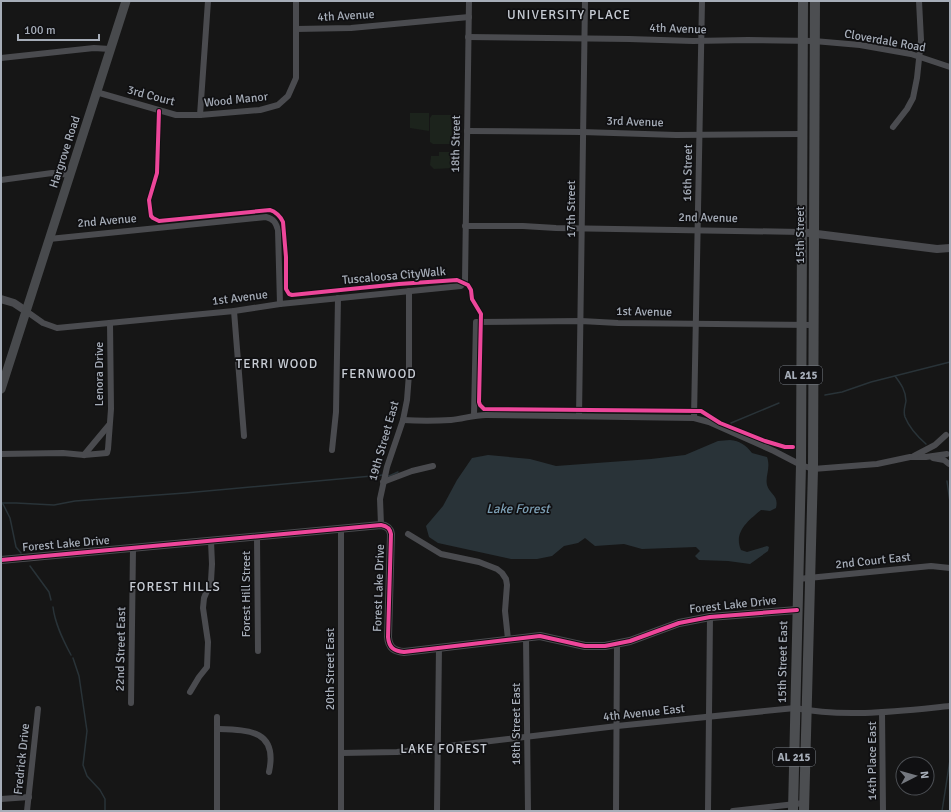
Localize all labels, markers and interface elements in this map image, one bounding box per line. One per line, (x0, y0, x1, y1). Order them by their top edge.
street label: 4th Avenue (317, 7, 375, 25)
district label: UNIVERSITY PLACE (507, 7, 631, 23)
scale bar (18, 16, 99, 42)
street label: 4th Avenue (649, 21, 707, 37)
text: 100 m (24, 23, 56, 38)
street label: Cloverdale Road (843, 26, 927, 56)
street label: 3rd Court (126, 82, 176, 110)
street label: Wood Manor (203, 89, 269, 111)
street label: Hargrove Road (46, 114, 84, 190)
street label: 3rd Avenue (606, 114, 664, 130)
street label: 18th Street (448, 115, 464, 173)
street label: 16th Street (680, 144, 696, 202)
street label: 17th Street (564, 180, 579, 238)
street label: 15th Street (793, 206, 808, 264)
street label: 2nd Avenue (678, 210, 738, 226)
street label: 2nd Avenue (77, 211, 137, 231)
street label: Tuscaloosa CityWalk (342, 264, 446, 288)
street label: 1st Avenue (211, 287, 269, 309)
street label: 1st Avenue (616, 304, 672, 320)
street label: Lenora Drive (92, 342, 107, 406)
district label: TERRI WOOD (236, 356, 318, 372)
district label: FERNWOOD (341, 366, 417, 382)
road number: AL 215 (780, 366, 822, 384)
street label: 19th Street East (365, 399, 403, 483)
water label: Lake Forest (486, 501, 551, 517)
street label: Forest Lake Drive (22, 533, 110, 555)
street label: Forest Lake Drive (370, 544, 388, 632)
street label: 2nd Court East (835, 550, 911, 572)
street label: Forest Hill Street (239, 551, 254, 637)
district label: FOREST HILLS (129, 579, 221, 595)
street label: Forest Lake Drive (688, 593, 778, 617)
street label: 22nd Street East (113, 607, 129, 691)
street label: 15th Street East (775, 621, 791, 703)
street label: 20th Street East (323, 628, 338, 710)
street label: 18th Street East (509, 683, 524, 765)
street label: 4th Avenue East (602, 701, 686, 725)
street label: 14th Place East (865, 721, 880, 801)
street label: Fredrick Drive (11, 723, 33, 795)
district label: LAKE FOREST (400, 741, 488, 757)
road number: AL 215 (773, 748, 815, 766)
north arrow (895, 756, 935, 796)
text: N (918, 771, 931, 779)

